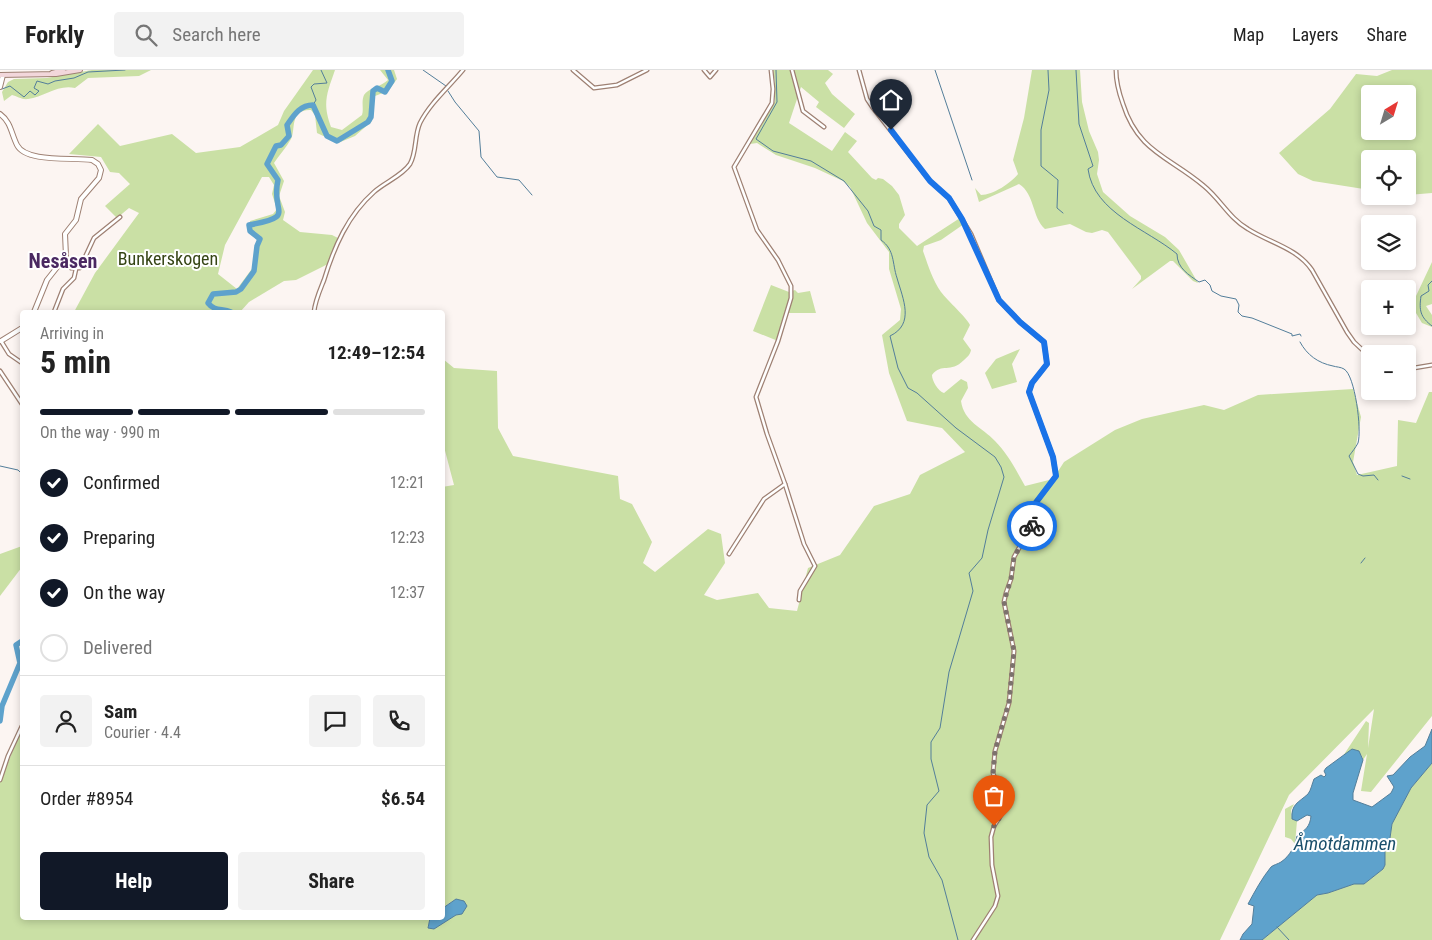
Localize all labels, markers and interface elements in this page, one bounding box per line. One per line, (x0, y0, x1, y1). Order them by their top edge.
search box (114, 12, 464, 57)
text: Forkly (25, 21, 84, 49)
icon: search (132, 21, 160, 49)
text: Search here (172, 23, 261, 46)
text: Map (1233, 24, 1264, 45)
text: Layers (1292, 24, 1339, 45)
text: Share (1367, 24, 1407, 45)
pin (870, 79, 912, 130)
north arrow (1361, 85, 1416, 140)
map controls (1361, 85, 1416, 400)
icon: home (877, 86, 905, 114)
button: locate (1361, 150, 1416, 205)
button: layers (1361, 215, 1416, 270)
park label: Bunkerskogen (118, 248, 218, 269)
district label: Nesåsen (29, 249, 97, 273)
button: + (1361, 280, 1416, 335)
text: Arriving in (40, 324, 104, 343)
text: 12:49–12:54 (327, 341, 425, 364)
text: 5 min (40, 343, 111, 381)
button: − (1361, 345, 1416, 400)
text: On the way · 990 m (40, 423, 160, 442)
icon: check (40, 469, 68, 497)
text: Confirmed (83, 471, 160, 494)
text: 12:21 (390, 473, 425, 492)
courier (1007, 501, 1057, 551)
icon: bike (1018, 512, 1046, 540)
icon: check (40, 524, 68, 552)
text: Preparing (83, 526, 155, 549)
text: 12:23 (390, 528, 425, 547)
icon: check (40, 579, 68, 607)
text: On the way (83, 581, 165, 604)
text: 12:37 (390, 583, 425, 602)
text: Delivered (83, 636, 152, 659)
button: person (40, 695, 92, 747)
button: chat (309, 695, 361, 747)
button: phone (373, 695, 425, 747)
text: Sam (104, 700, 137, 723)
text: Courier · 4.4 (104, 723, 181, 742)
pin (973, 775, 1015, 826)
icon: bag (980, 782, 1008, 810)
text: Order #8954 (40, 787, 133, 810)
text: $6.54 (381, 787, 425, 810)
water label: Åmotdammen (1293, 832, 1396, 855)
button: Help (40, 852, 228, 910)
button: Share (238, 852, 425, 910)

